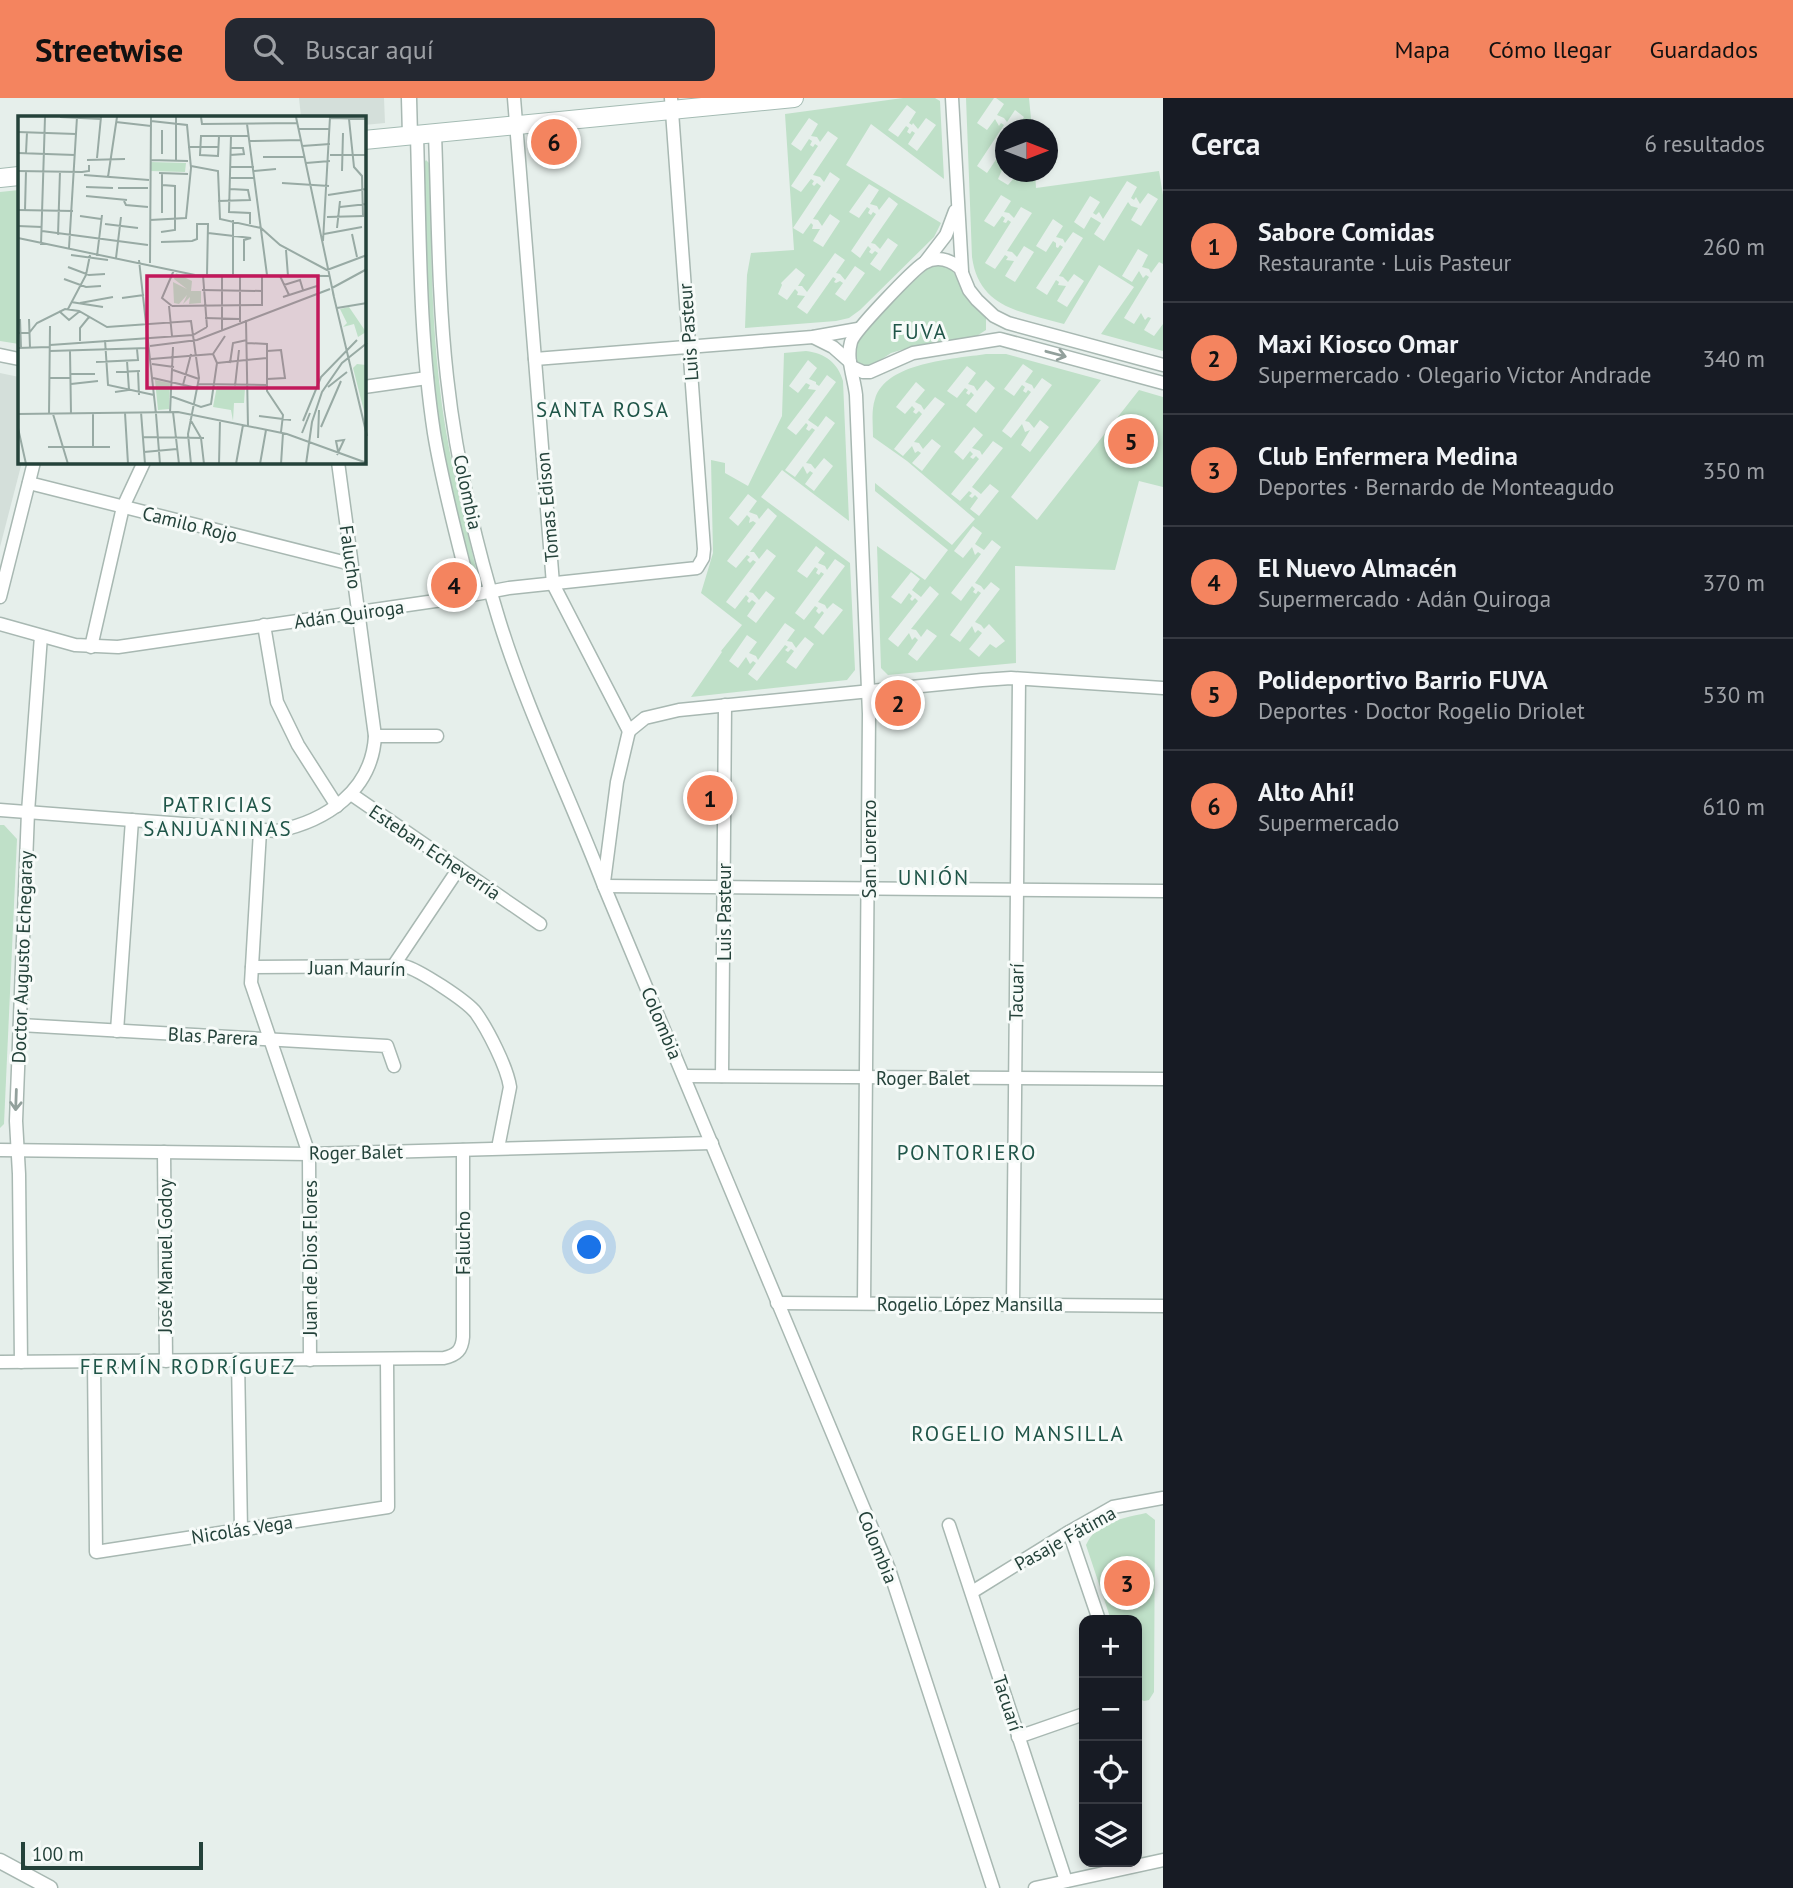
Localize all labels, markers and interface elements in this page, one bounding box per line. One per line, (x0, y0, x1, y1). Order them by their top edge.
search box (225, 18, 715, 81)
text: Streetwise (35, 28, 183, 71)
icon: search (249, 30, 287, 68)
text: Buscar aquí (305, 33, 434, 66)
text: Mapa (1394, 34, 1450, 65)
text: Cómo llegar (1488, 34, 1612, 65)
text: Guardados (1650, 34, 1758, 65)
inset map (18, 116, 366, 464)
pin: 6 (531, 116, 577, 168)
north arrow (995, 119, 1058, 182)
text: Cerca (1191, 124, 1260, 163)
text: 6 resultados (1644, 129, 1765, 158)
text: Sabore Comidas (1258, 215, 1435, 248)
text: 1 (1207, 232, 1221, 261)
text: 260 m (1703, 232, 1765, 261)
text: Restaurante · Luis Pasteur (1258, 248, 1511, 277)
street label: Luis Pasteur (673, 282, 703, 382)
district label: FUVA (892, 318, 948, 345)
text: Maxi Kiosco Omar (1258, 327, 1458, 360)
text: 2 (1207, 344, 1221, 373)
text: 340 m (1703, 344, 1765, 373)
one-way arrow (1044, 348, 1067, 361)
text: Supermercado · Olegario Victor Andrade (1258, 360, 1651, 389)
district label: SANTA ROSA (536, 396, 670, 423)
pin: 5 (1108, 415, 1154, 467)
text: Club Enfermera Medina (1258, 439, 1518, 472)
street label: Tomas Edison (530, 451, 564, 563)
street label: Colombia (448, 452, 488, 532)
text: 3 (1207, 456, 1221, 485)
text: 350 m (1703, 456, 1765, 485)
text: Deportes · Bernardo de Monteagudo (1258, 472, 1614, 501)
street label: Camilo Rojo (140, 501, 240, 547)
street label: Falucho (335, 524, 367, 590)
text: El Nuevo Almacén (1258, 551, 1457, 584)
pin: 4 (431, 559, 477, 611)
text: 4 (1207, 568, 1221, 597)
text: 370 m (1703, 568, 1765, 597)
text: Supermercado · Adán Quiroga (1258, 584, 1551, 613)
street label: Adán Quiroga (292, 594, 406, 634)
text: Polideportivo Barrio FUVA (1258, 663, 1548, 696)
pin: 2 (875, 677, 921, 729)
text: 5 (1207, 680, 1221, 709)
text: 530 m (1703, 680, 1765, 709)
text: Deportes · Doctor Rogelio Driolet (1258, 696, 1585, 725)
pin: 1 (687, 772, 733, 824)
text: Alto Ahí! (1258, 775, 1354, 808)
district label: PATRICIAS SANJUANINAS (143, 791, 293, 842)
text: 6 (1207, 792, 1221, 821)
text: 610 m (1703, 792, 1765, 821)
street label: Esteban Echeverría (365, 799, 505, 905)
street label: San Lorenzo (857, 800, 881, 898)
text: Supermercado (1258, 808, 1399, 837)
street label: Doctor Augusto Echegaray (6, 850, 38, 1064)
street label: Luis Pasteur (712, 863, 736, 961)
district label: UNIÓN (898, 864, 970, 891)
street label: Juan Maurín (307, 955, 406, 981)
street label: Tacuarí (1003, 963, 1029, 1021)
street label: Colombia (636, 983, 688, 1063)
street label: Blas Parera (167, 1022, 259, 1050)
street label: Roger Balet (876, 1066, 971, 1090)
one-way arrow (10, 1088, 23, 1111)
street label: Roger Balet (309, 1139, 404, 1165)
district label: PONTORIERO (897, 1139, 1037, 1166)
street label: José Manuel Godoy (153, 1179, 177, 1334)
street label: Juan de Dios Flores (298, 1180, 322, 1337)
street label: Falucho (451, 1211, 475, 1275)
your location (572, 1230, 606, 1264)
street label: Rogelio López Mansilla (877, 1292, 1063, 1316)
district label: FERMÍN RODRÍGUEZ (80, 1353, 296, 1380)
district label: ROGELIO MANSILLA (911, 1420, 1125, 1447)
street label: Pasaje Fátima (1010, 1500, 1120, 1576)
street label: Colombia (853, 1507, 903, 1587)
street label: Nicolás Vega (190, 1509, 294, 1549)
pin: 3 (1104, 1557, 1150, 1609)
map controls (1079, 1615, 1142, 1867)
button: + (1079, 1615, 1142, 1678)
street label: Tacuarí (988, 1672, 1028, 1734)
button: − (1079, 1678, 1142, 1741)
button: locate (1079, 1741, 1142, 1804)
button: layers (1079, 1804, 1142, 1867)
scale bar (21, 1839, 203, 1871)
text: 100 m (32, 1842, 84, 1866)

